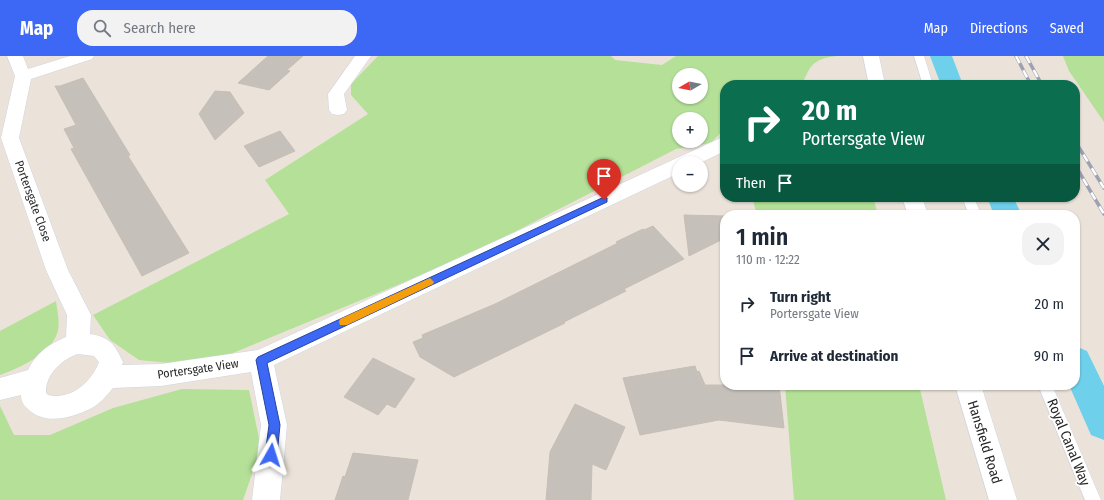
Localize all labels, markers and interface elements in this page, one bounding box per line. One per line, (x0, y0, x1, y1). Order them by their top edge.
search box (77, 10, 357, 46)
text: Map (20, 17, 53, 40)
icon: search (91, 17, 113, 39)
text: Search here (123, 19, 196, 37)
text: Map (924, 20, 948, 37)
text: Directions (970, 20, 1028, 37)
text: Saved (1050, 20, 1084, 37)
north arrow (672, 68, 708, 104)
map controls (672, 68, 708, 192)
text: 20 m (802, 94, 857, 127)
icon: right (736, 96, 788, 148)
button: + (672, 112, 708, 148)
text: Portersgate View (802, 128, 925, 150)
button: − (672, 156, 708, 192)
street label: Portersgate Close (12, 158, 54, 244)
pin (587, 159, 621, 200)
icon: arrive (593, 165, 615, 187)
icon: arrive (774, 172, 796, 194)
text: Then (736, 174, 766, 192)
text: 1 min (736, 223, 788, 251)
button: close (1022, 223, 1064, 265)
text: 110 m · 12:22 (736, 252, 800, 267)
text: Turn right (770, 288, 831, 306)
icon: right (736, 293, 758, 315)
text: 20 m (1035, 295, 1064, 313)
text: Portersgate View (770, 306, 859, 321)
icon: arrive (736, 345, 758, 367)
text: Arrive at destination (770, 347, 898, 365)
text: 90 m (1034, 347, 1064, 365)
street label: Portersgate View (156, 356, 240, 382)
street label: Royal Canal Way (1043, 396, 1094, 489)
street label: Hansfield Road (964, 398, 1005, 486)
position arrow (250, 434, 292, 476)

